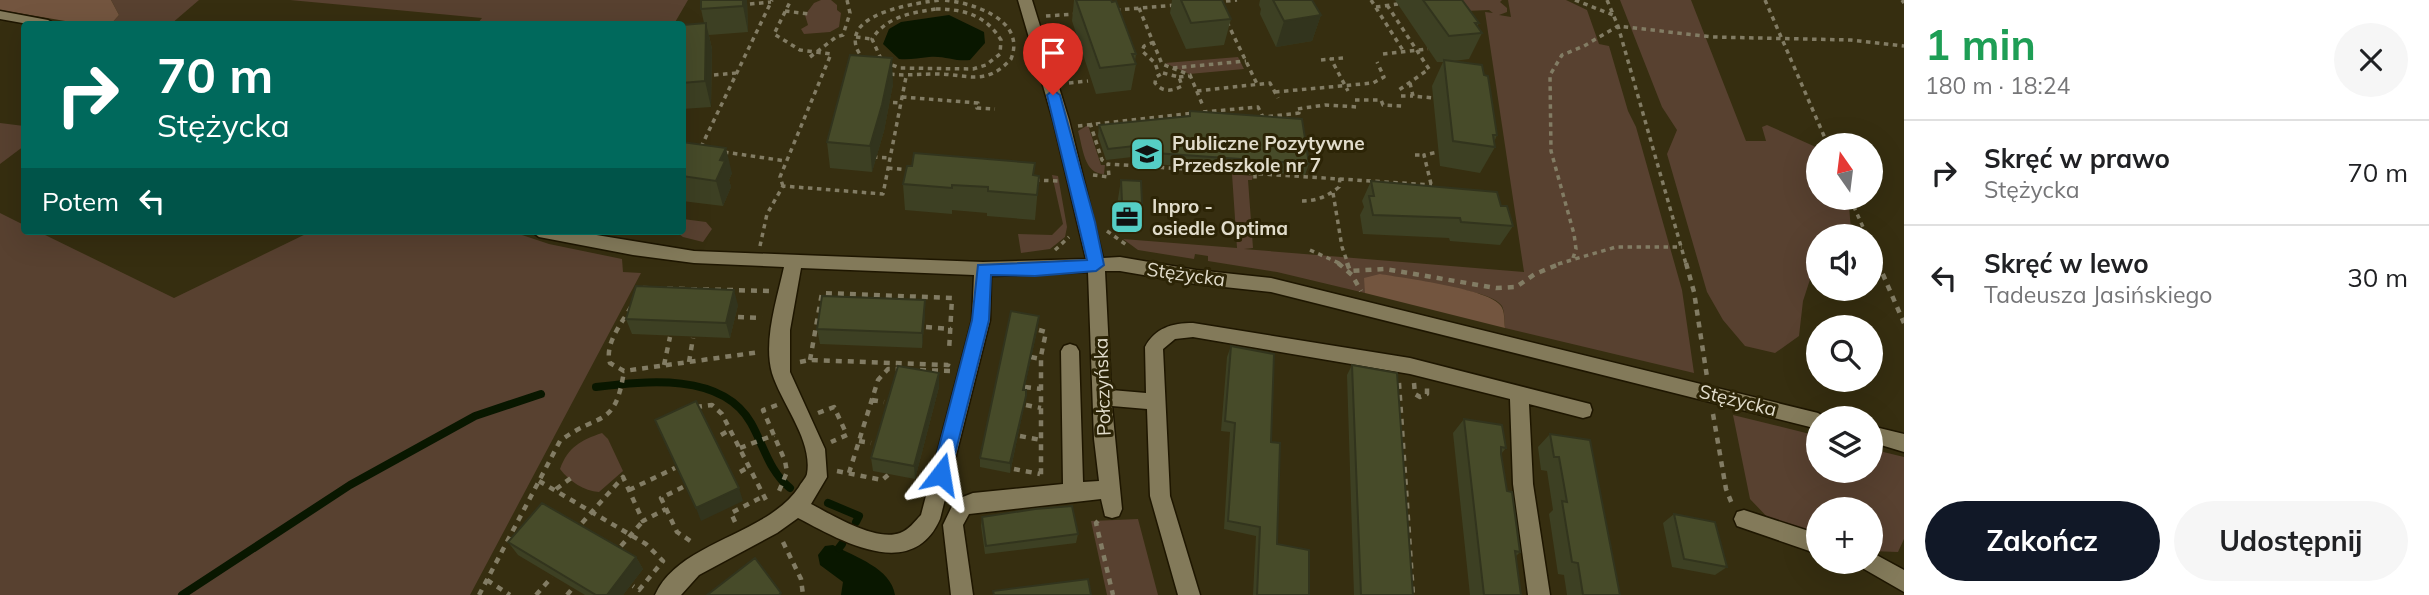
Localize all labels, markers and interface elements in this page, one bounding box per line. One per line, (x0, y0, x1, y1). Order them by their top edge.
text: 1 min (1925, 18, 2036, 71)
pin (1023, 23, 1083, 95)
button: close (2334, 23, 2408, 97)
icon: arrive (1034, 34, 1072, 72)
text: 70 m (157, 44, 273, 105)
icon: right (42, 49, 133, 140)
text: 180 m · 18:24 (1925, 71, 2070, 100)
text: Stężycka (157, 105, 290, 145)
place label: Publiczne Pozytywne Przedszkole nr 7 (1172, 131, 1365, 177)
north arrow (1806, 133, 1883, 210)
map controls (1806, 133, 1883, 574)
school or university icon: Publiczne Pozytywne Przedszkole nr 7 (1128, 135, 1166, 173)
text: Skręć w prawo (1984, 142, 2170, 175)
icon: right (1925, 154, 1963, 192)
text: 70 m (2347, 156, 2408, 189)
text: Stężycka (1984, 175, 2079, 204)
icon: left (133, 182, 171, 220)
text: Potem (42, 185, 119, 218)
place label: Inpro - osiedle Optima (1152, 194, 1288, 240)
office icon: Inpro - osiedle Optima (1108, 198, 1146, 236)
button: sound (1806, 224, 1883, 301)
text: Skręć w lewo (1984, 247, 2149, 280)
street label: Stężycka (1145, 257, 1227, 291)
icon: left (1925, 259, 1963, 297)
text: 30 m (2347, 261, 2408, 294)
text: Tadeusza Jasińskiego (1984, 280, 2212, 309)
button: search (1806, 315, 1883, 392)
street label: Połczyńska (1088, 338, 1116, 436)
street label: Stężycka (1697, 379, 1779, 421)
button: layers (1806, 406, 1883, 483)
position arrow (904, 437, 978, 511)
button: + (1806, 497, 1883, 574)
button: Zakończ (1925, 501, 2160, 581)
button: Udostępnij (2174, 501, 2408, 581)

